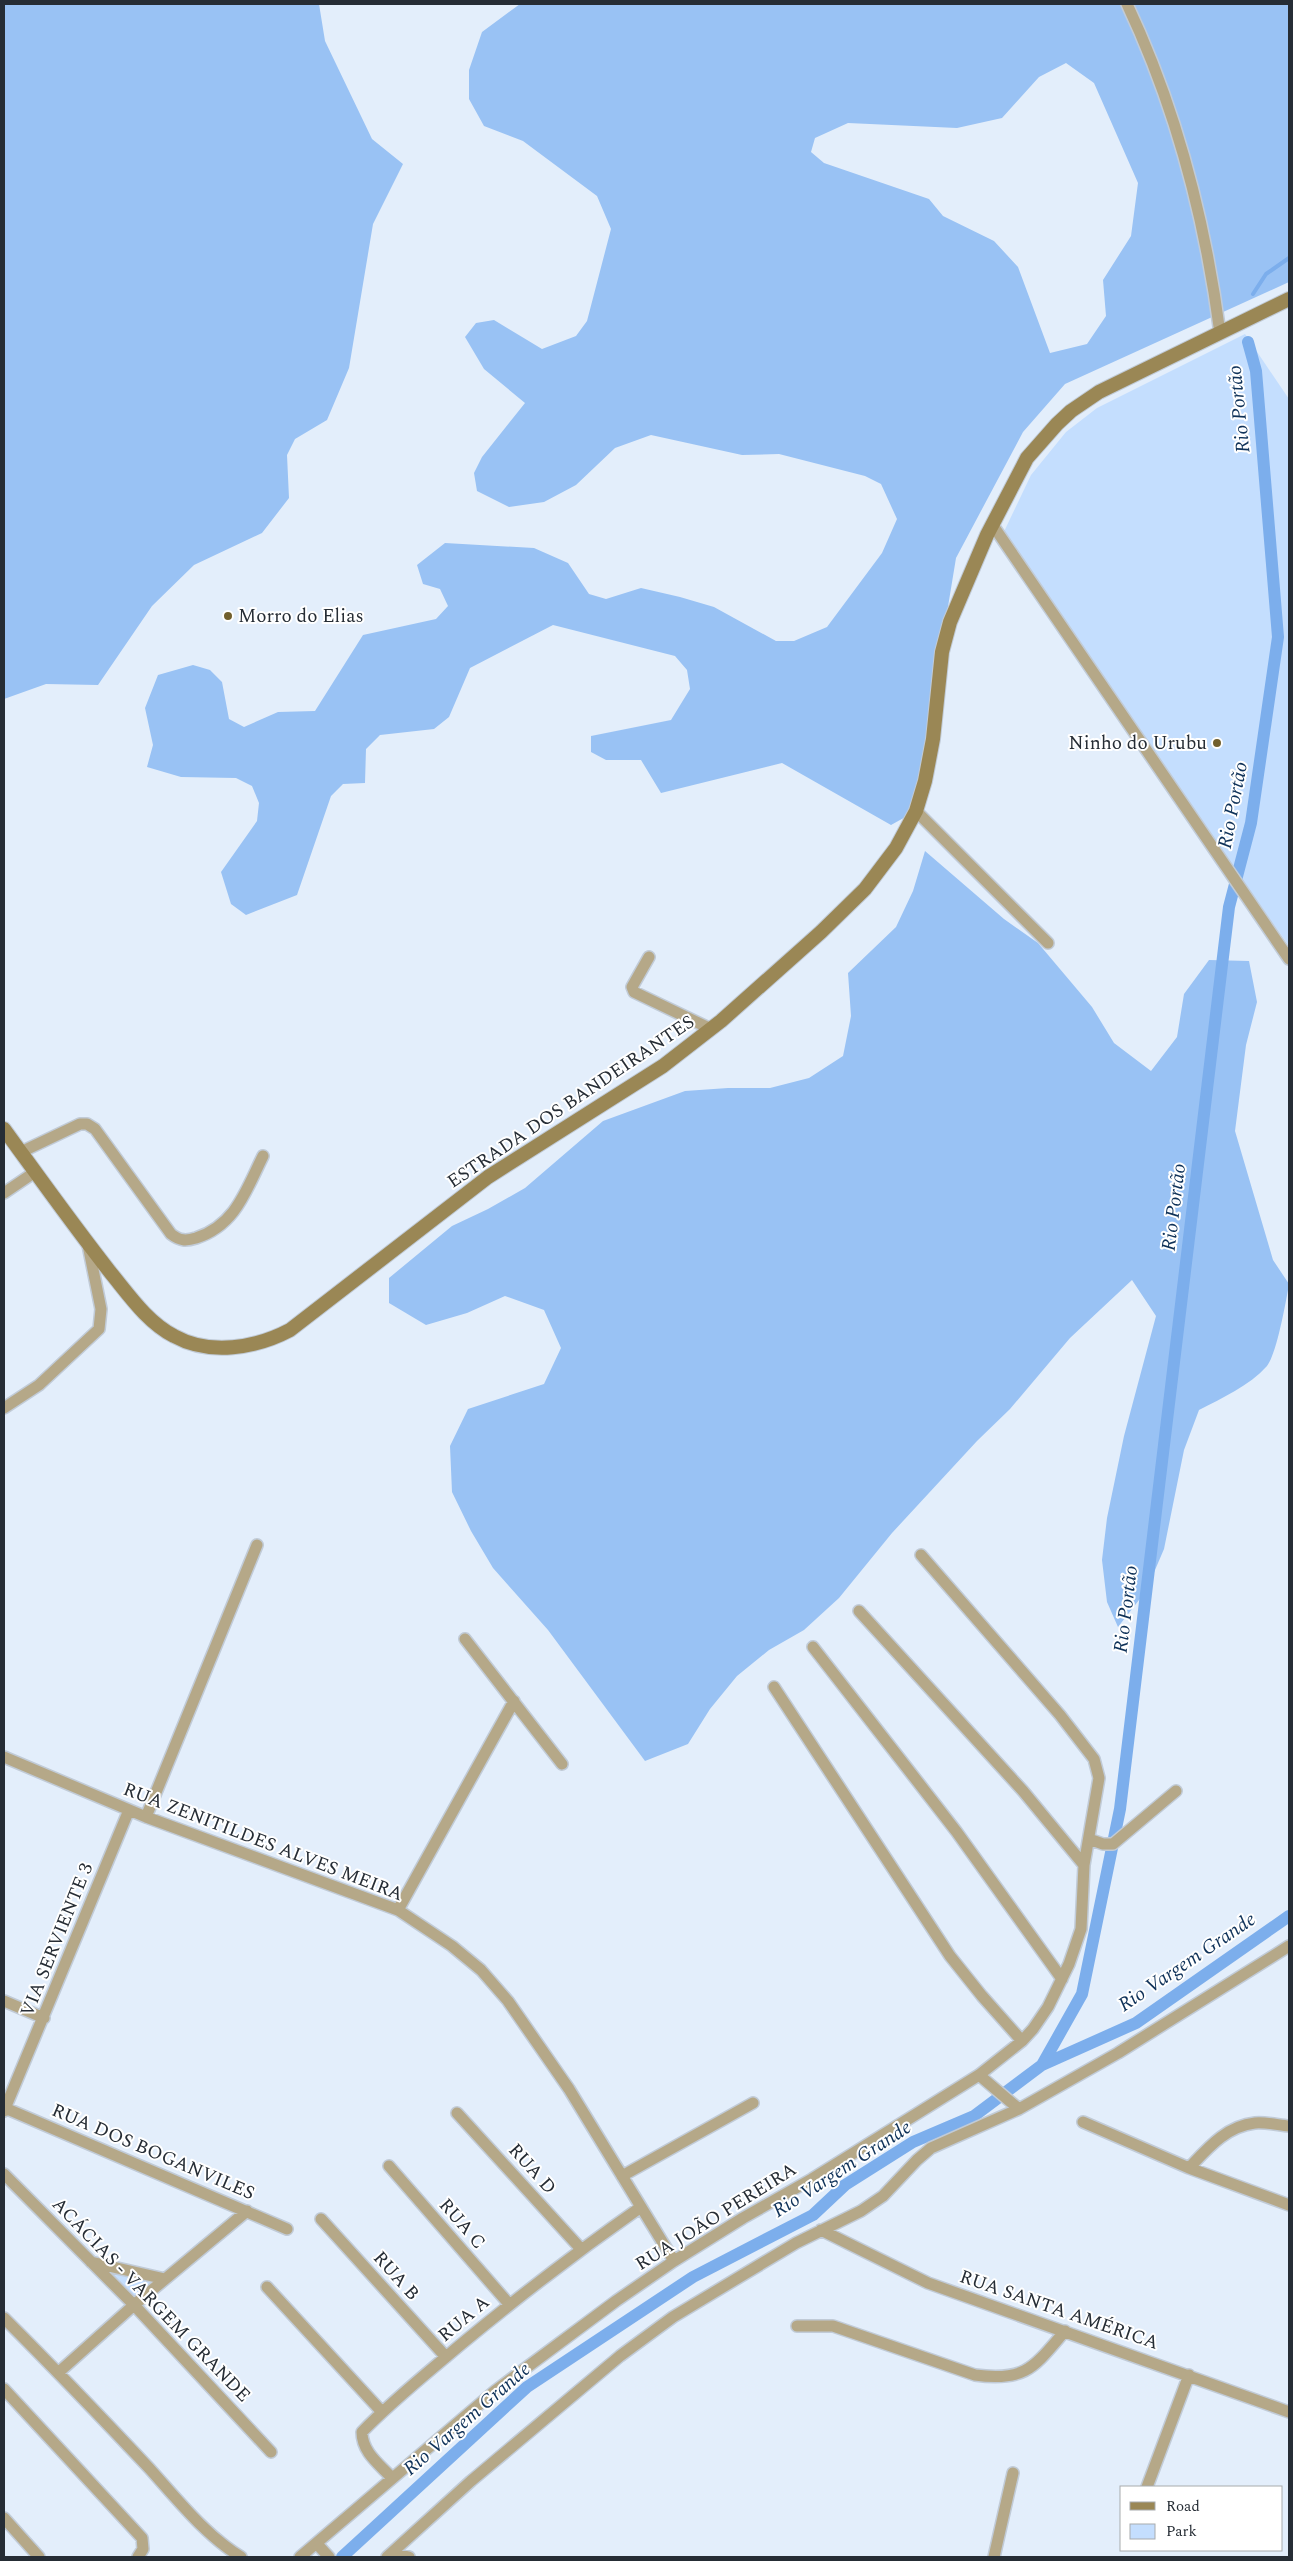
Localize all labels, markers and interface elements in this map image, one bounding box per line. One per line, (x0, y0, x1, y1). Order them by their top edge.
water label: Rio Portão (1219, 364, 1259, 454)
place label: Morro do Elias (238, 602, 364, 631)
marker: Morro do Elias (222, 610, 234, 622)
place label: Ninho do Urubu (1069, 729, 1207, 758)
marker: Ninho do Urubu (1211, 737, 1223, 749)
water label: Rio Portão (1210, 759, 1256, 851)
street label: ESTRADA DOS BANDEIRANTES (441, 1008, 701, 1196)
water label: Rio Portão (1154, 1161, 1194, 1253)
water label: Rio Portão (1106, 1563, 1146, 1655)
street label: RUA ZENITILDES ALVES MEIRA (119, 1775, 407, 1909)
street label: VIA SERVIENTE 3 (13, 1858, 101, 2021)
water label: Rio Vargem Grande (1112, 1904, 1262, 2019)
street label: RUA DOS BOGANVILES (47, 2096, 259, 2208)
water label: Rio Vargem Grande (766, 2113, 918, 2225)
street label: RUA D (501, 2137, 563, 2201)
street label: RUA JOÃO PEREIRA (630, 2156, 802, 2278)
street label: ACÁCIAS - VARGEM GRANDE (45, 2191, 257, 2409)
street label: RUA C (432, 2192, 492, 2256)
street label: RUA B (366, 2245, 426, 2307)
street label: RUA SANTA AMÉRICA (956, 2262, 1162, 2358)
street label: RUA A (432, 2289, 496, 2349)
water label: Rio Vargem Grande (396, 2355, 538, 2483)
legend (1120, 2486, 1283, 2551)
text: Road (1166, 2495, 1200, 2518)
text: Park (1166, 2520, 1197, 2543)

